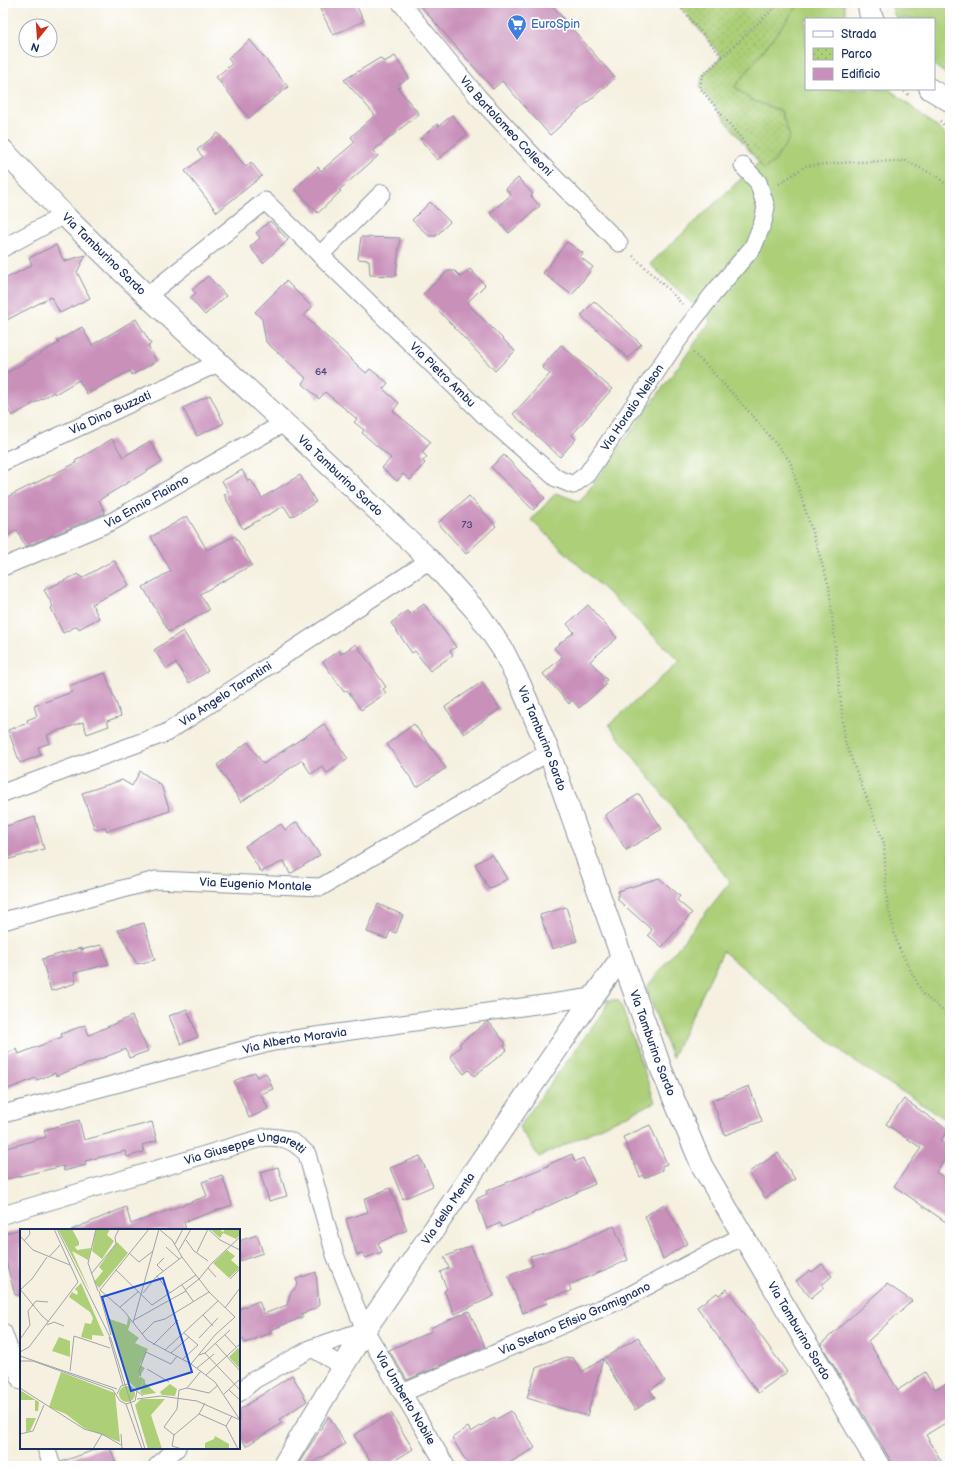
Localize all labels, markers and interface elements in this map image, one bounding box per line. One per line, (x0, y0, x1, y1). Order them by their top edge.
supermarket icon: EuroSpin (506, 13, 528, 41)
place label: EuroSpin (531, 17, 580, 32)
north arrow (18, 18, 58, 58)
legend (805, 18, 935, 90)
text: Strada (841, 27, 877, 42)
text: N (29, 40, 41, 55)
text: Parco (841, 47, 872, 62)
text: Edificio (841, 67, 881, 82)
street label: Via Bartolomeo Colleoni (456, 73, 556, 179)
street label: Via Tamburino Sardo (59, 210, 149, 299)
street label: Via Pietro Ambu (407, 339, 479, 410)
street label: Via Horatio Nelson (597, 361, 667, 454)
house number: 64 (315, 366, 327, 378)
street label: Via Dino Buzzati (67, 387, 154, 438)
street label: Via Tamburino Sardo (295, 432, 386, 519)
street label: Via Ennio Flaiano (102, 472, 191, 531)
house number: 73 (461, 519, 473, 531)
street label: Via Angelo Tarantini (177, 658, 275, 730)
street label: Via Tamburino Sardo (514, 684, 570, 793)
street label: Via Eugenio Montale (199, 874, 312, 894)
street label: Via Tamburino Sardo (626, 988, 679, 1098)
street label: Via Alberto Moravia (241, 1024, 348, 1057)
street label: Via Giuseppe Ungaretti (183, 1129, 309, 1168)
street label: Via della Menta (418, 1169, 478, 1247)
inset map (20, 1229, 240, 1449)
street label: Via Stefano Efisio Gramignano (497, 1278, 653, 1358)
street label: Via Tamburino Sardo (764, 1279, 834, 1383)
street label: Via Umberto Nobile (372, 1349, 439, 1447)

